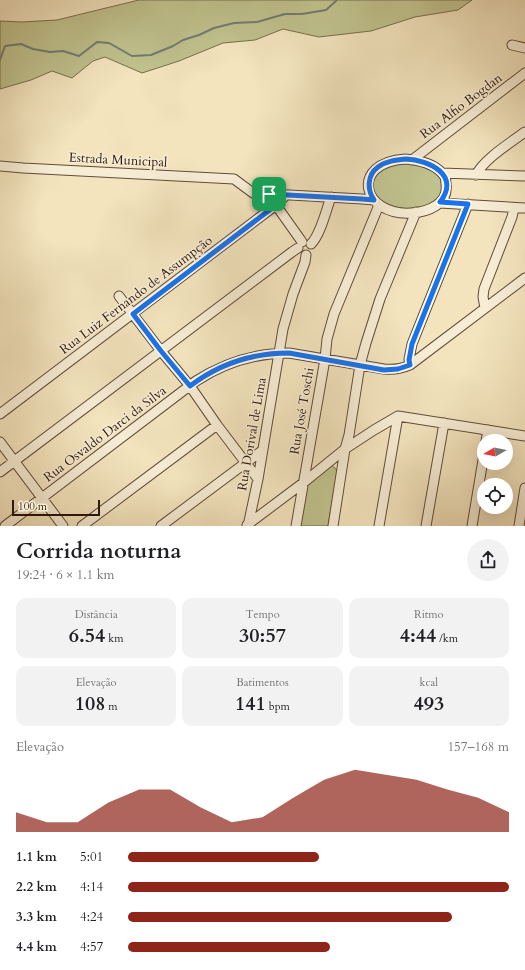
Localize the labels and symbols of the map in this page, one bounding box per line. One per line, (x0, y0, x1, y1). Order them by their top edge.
street label: Rua Alfio Bogdan (416, 69, 506, 143)
street label: Estrada Municipal (68, 148, 168, 172)
pin (252, 177, 286, 211)
street label: Rua Luiz Fernando de Assumpção (56, 232, 216, 358)
street label: Rua José Toschi (285, 366, 319, 456)
street label: Rua Dorival de Lima (233, 376, 271, 492)
street label: Rua Osvaldo Darci da Silva (40, 382, 170, 486)
north arrow (477, 434, 513, 470)
scale bar (12, 498, 100, 517)

